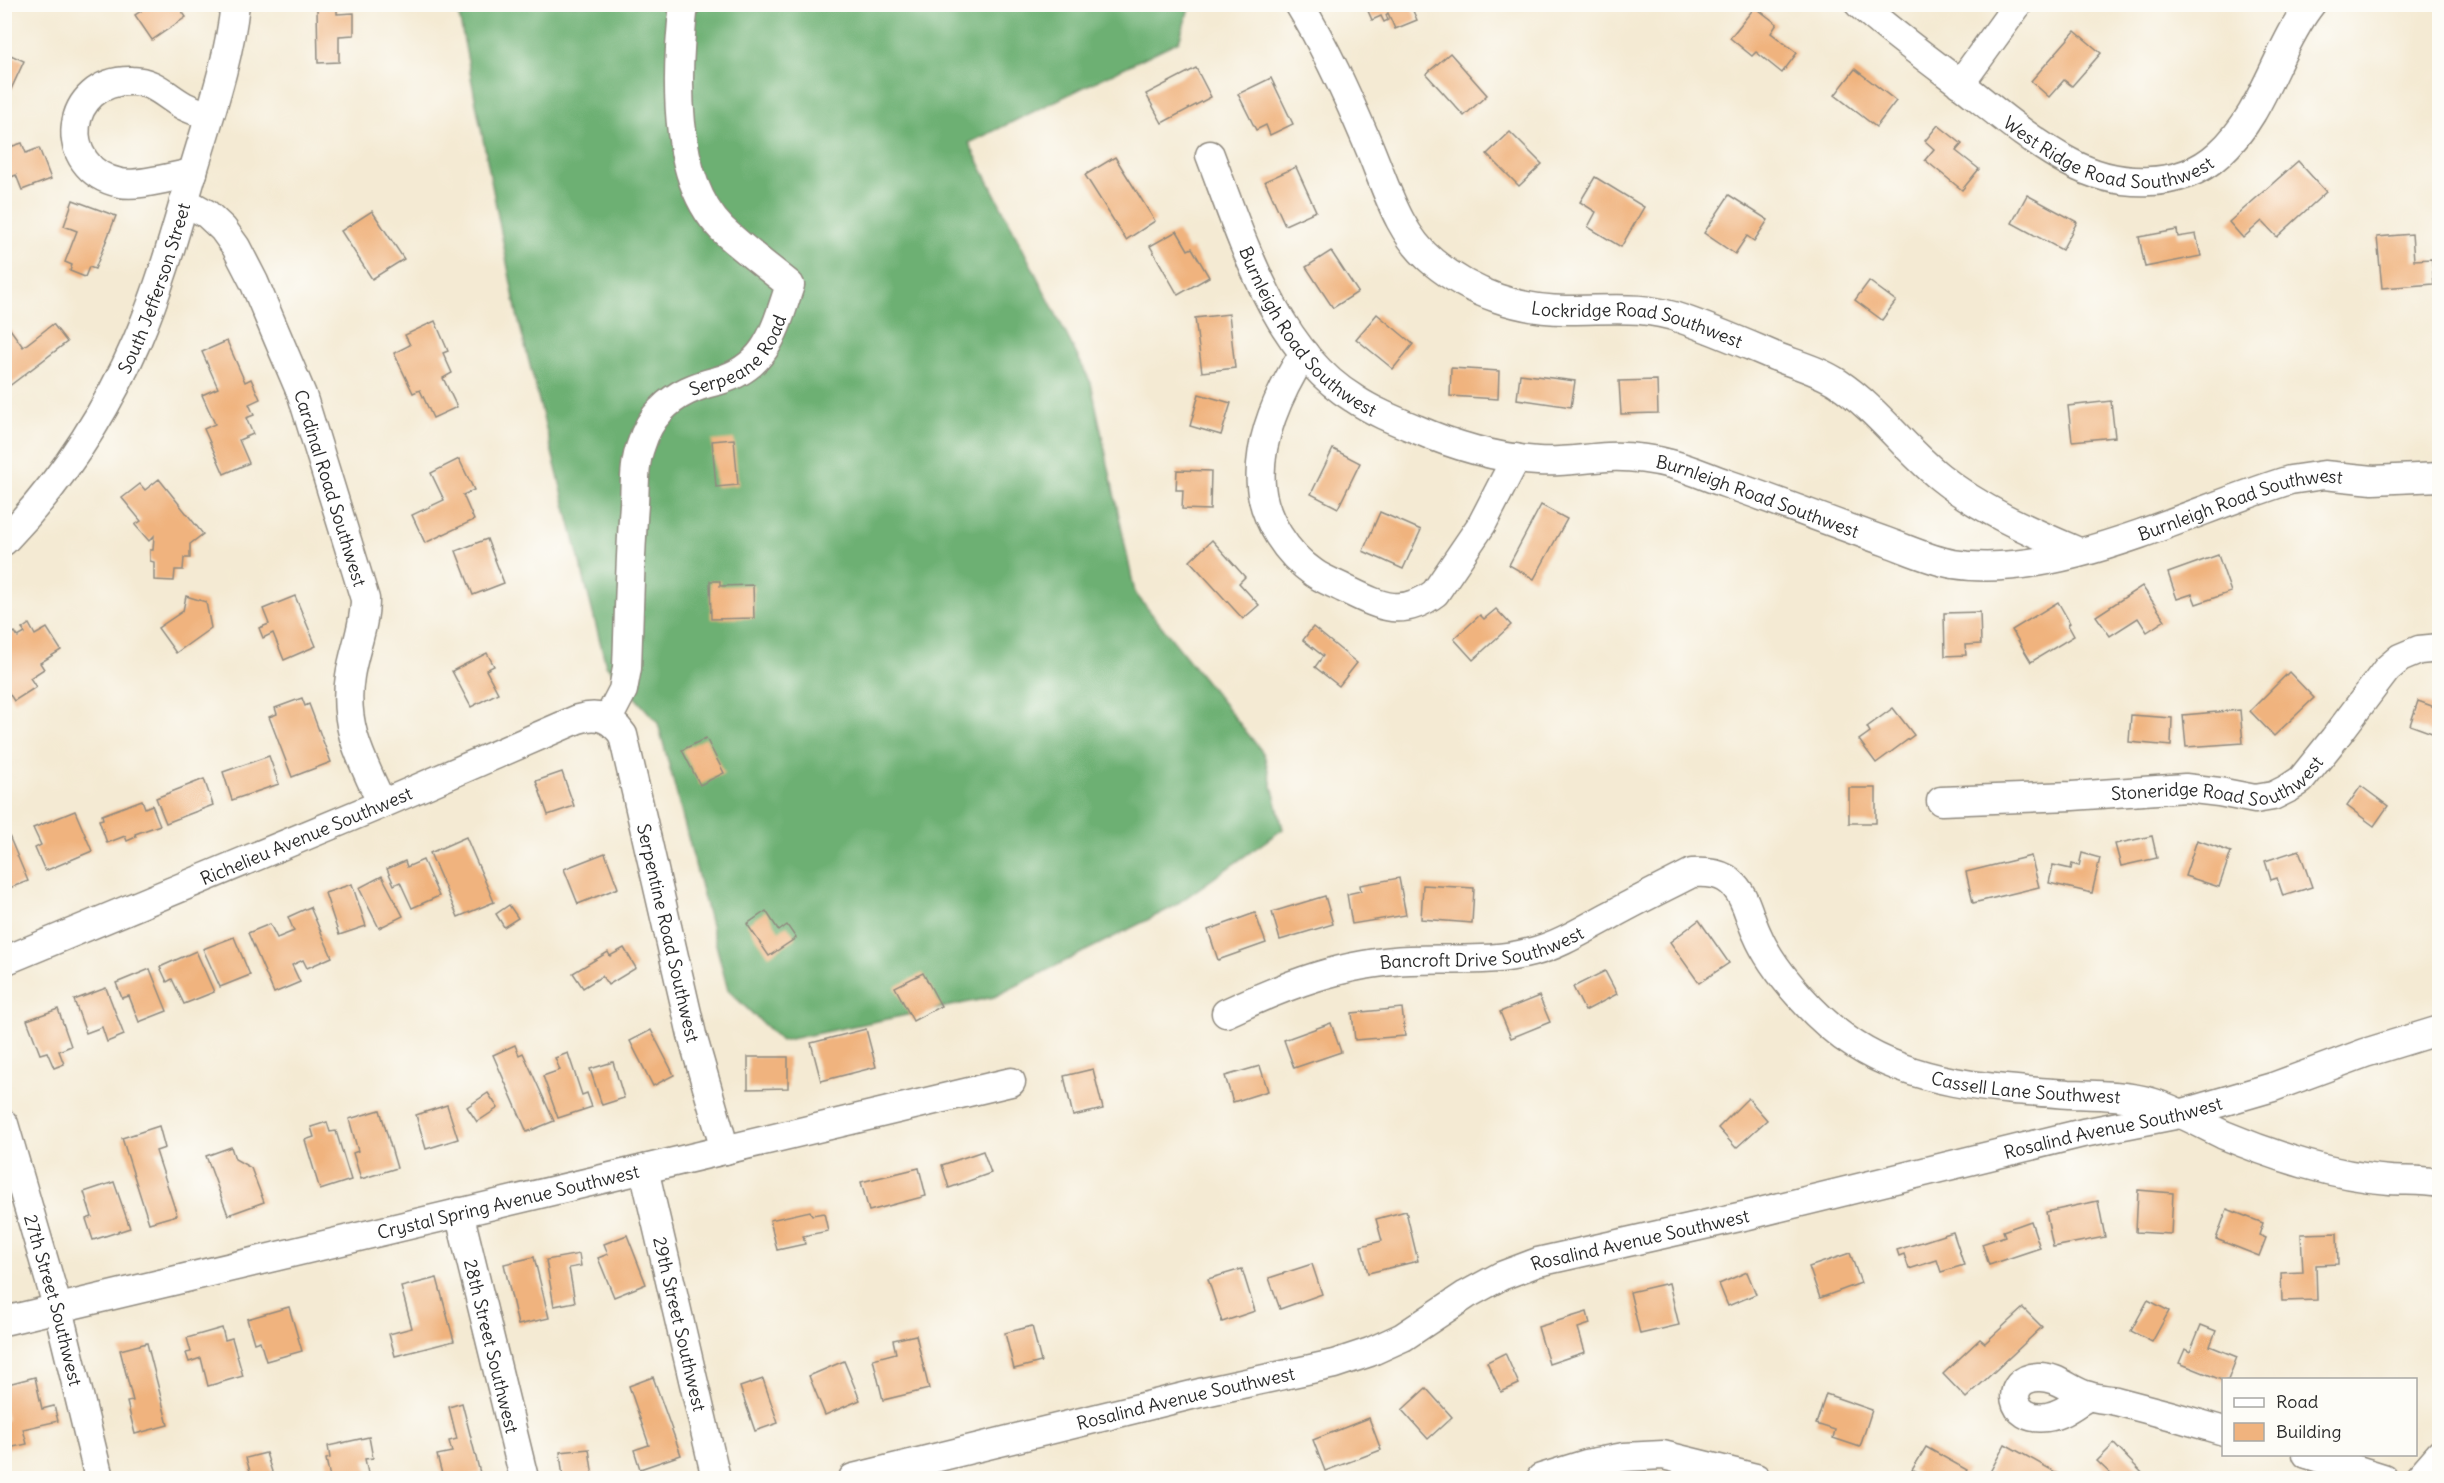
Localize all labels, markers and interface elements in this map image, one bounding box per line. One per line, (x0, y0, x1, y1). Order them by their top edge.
street label: West Ridge Road Southwest (1999, 111, 2218, 193)
street label: South Jefferson Street (112, 200, 195, 377)
street label: Burnleigh Road Southwest (1235, 243, 1381, 421)
street label: Lockridge Road Southwest (1530, 296, 1746, 353)
street label: Serpeane Road (686, 311, 791, 400)
street label: Cardinal Road Southwest (290, 387, 372, 589)
street label: Burnleigh Road Southwest (1654, 449, 1862, 543)
street label: Burnleigh Road Southwest (2135, 463, 2344, 545)
street label: Stoneridge Road Southwest (2110, 751, 2328, 811)
street label: Richelieu Avenue Southwest (197, 781, 415, 890)
street label: Serpentine Road Southwest (632, 821, 705, 1045)
street label: Bancroft Drive Southwest (1378, 921, 1587, 974)
street label: Cassell Lane Southwest (1929, 1066, 2121, 1108)
street label: Rosalind Avenue Southwest (2001, 1091, 2224, 1164)
street label: Crystal Spring Avenue Southwest (375, 1159, 641, 1244)
street label: Rosalind Avenue Southwest (1527, 1204, 1751, 1275)
street label: 27th Street Southwest (19, 1211, 88, 1388)
street label: 29th Street Southwest (649, 1234, 712, 1413)
street label: 28th Street Southwest (459, 1257, 524, 1435)
street label: Rosalind Avenue Southwest (1074, 1361, 1297, 1434)
legend (2222, 1378, 2417, 1456)
text: Road (2276, 1390, 2319, 1413)
text: Building (2276, 1420, 2341, 1443)

